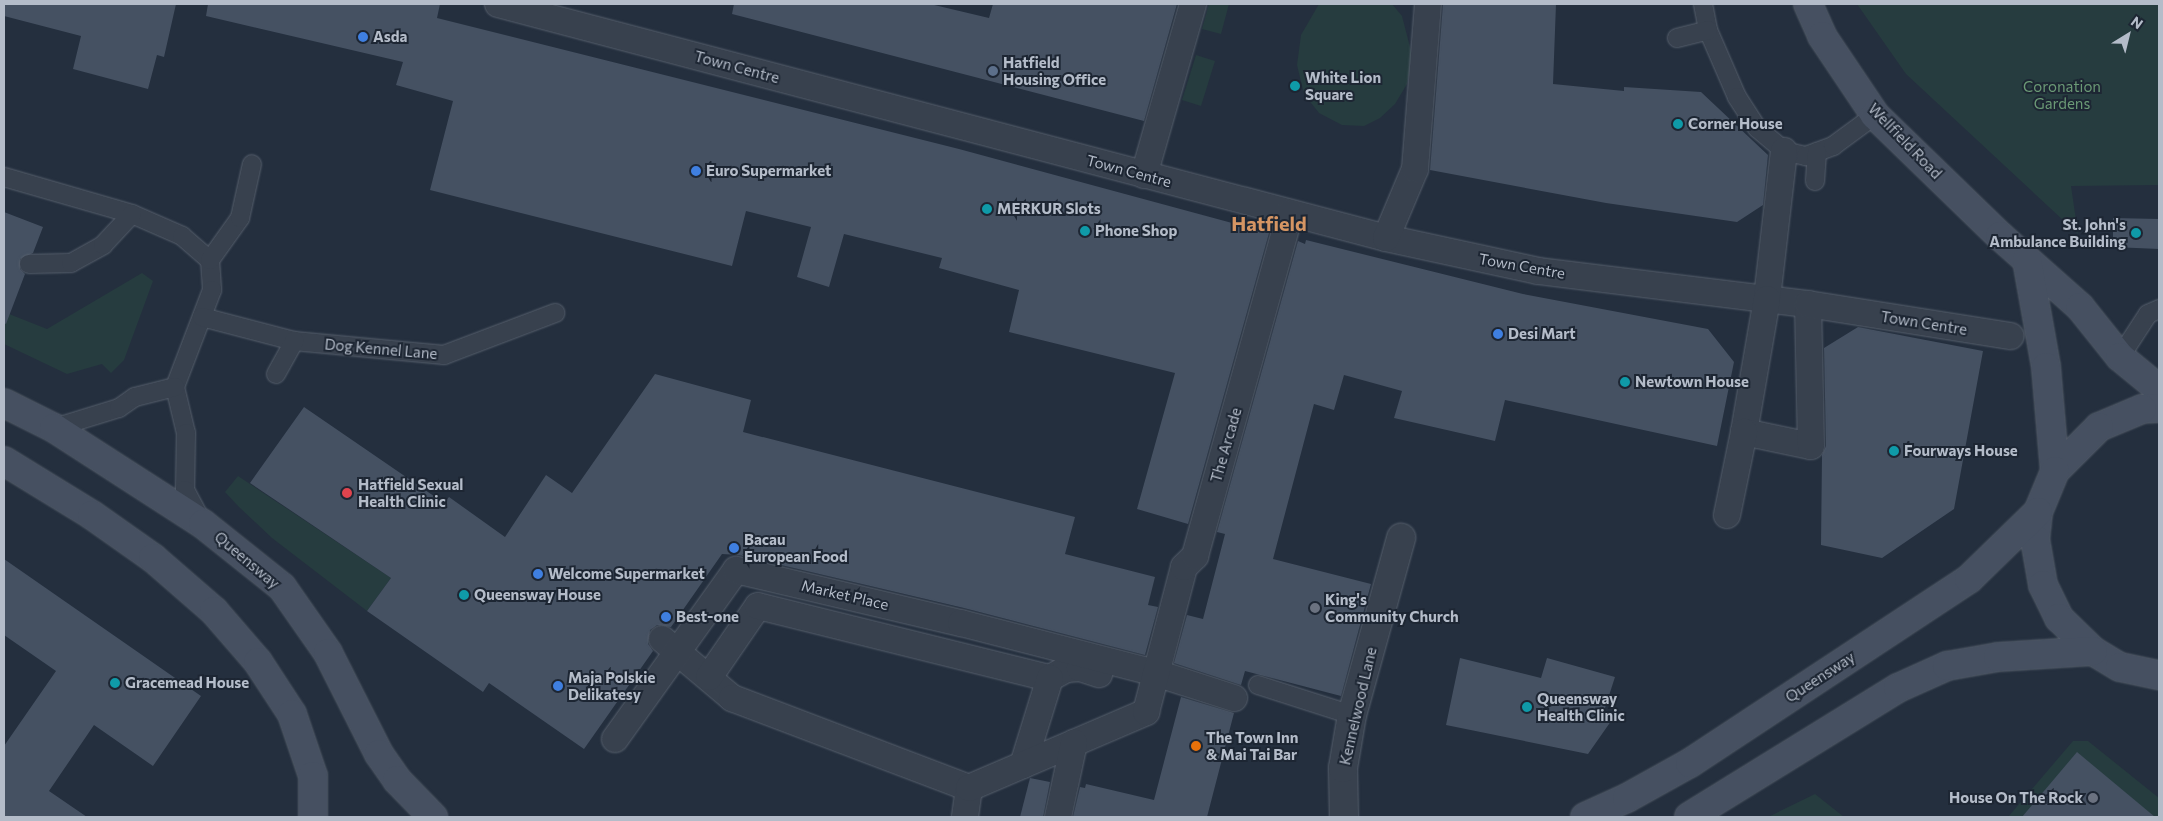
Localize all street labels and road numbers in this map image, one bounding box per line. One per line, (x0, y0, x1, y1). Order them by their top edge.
street label: Town Centre (693, 47, 781, 87)
street label: Wellfield Road (1865, 100, 1945, 182)
street label: Town Centre (1085, 151, 1173, 191)
street label: Town Centre (1477, 250, 1567, 282)
street label: Town Centre (1880, 307, 1968, 339)
street label: Dog Kennel Lane (324, 335, 438, 363)
street label: The Arcade (1207, 406, 1245, 484)
street label: Queensway (211, 528, 283, 592)
street label: Market Place (800, 576, 890, 614)
street label: Kennelwood Lane (1336, 645, 1380, 767)
street label: Queensway (1782, 648, 1858, 706)

